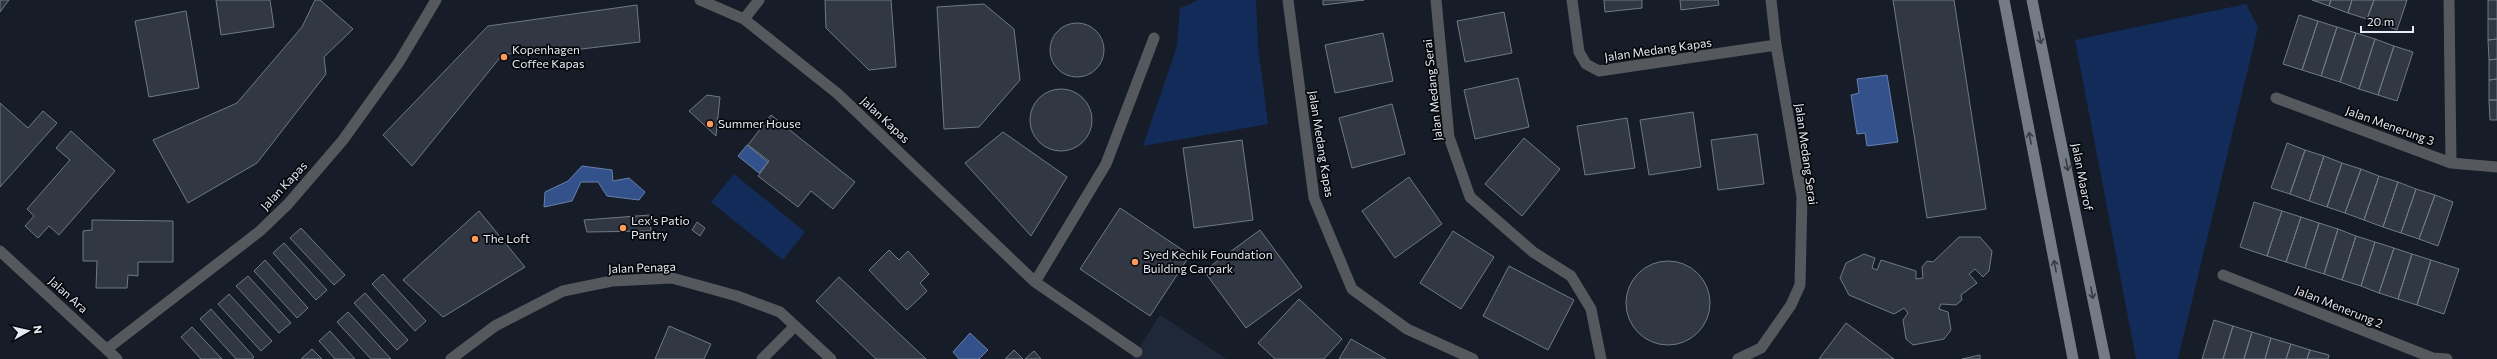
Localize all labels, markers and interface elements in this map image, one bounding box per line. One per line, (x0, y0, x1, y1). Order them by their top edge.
scale bar (2361, 8, 2413, 34)
text: 20 m (2367, 14, 2394, 28)
one-way arrow (2036, 31, 2044, 44)
street label: Jalan Medang Kapas (1603, 35, 1713, 64)
street label: Jalan Medang Serai (1420, 38, 1445, 142)
place label: Kopenhagen Coffee Kapas (512, 42, 584, 70)
marker: Kopenhagen Coffee Kapas (499, 52, 509, 62)
street label: Jalan Medang Kapas (1306, 89, 1337, 198)
street label: Jalan Kapas (858, 93, 913, 146)
street label: Jalan Medang Serai (1792, 102, 1821, 206)
street label: Jalan Menerung 3 (2344, 103, 2437, 149)
place label: Summer House (718, 116, 801, 130)
marker: Summer House (705, 119, 715, 129)
one-way arrow (2026, 132, 2034, 145)
street label: Jalan Maarof (2069, 142, 2096, 212)
street label: Jalan Kapas (257, 158, 310, 213)
one-way arrow (2063, 158, 2071, 171)
place label: Lex's Patio Pantry (631, 213, 690, 241)
marker: Lex's Patio Pantry (618, 223, 628, 233)
place label: The Loft (483, 231, 530, 245)
marker: The Loft (470, 234, 480, 244)
place label: Syed Kechik Foundation Building Carpark (1143, 247, 1273, 275)
marker: Syed Kechik Foundation Building Carpark (1130, 257, 1140, 267)
street label: Jalan Penaga (608, 259, 676, 276)
one-way arrow (2050, 260, 2058, 273)
street label: Jalan Ara (46, 273, 91, 316)
street label: Jalan Menerung 2 (2293, 282, 2385, 331)
one-way arrow (2088, 286, 2096, 299)
north arrow (8, 311, 48, 351)
text: N (31, 325, 45, 335)

